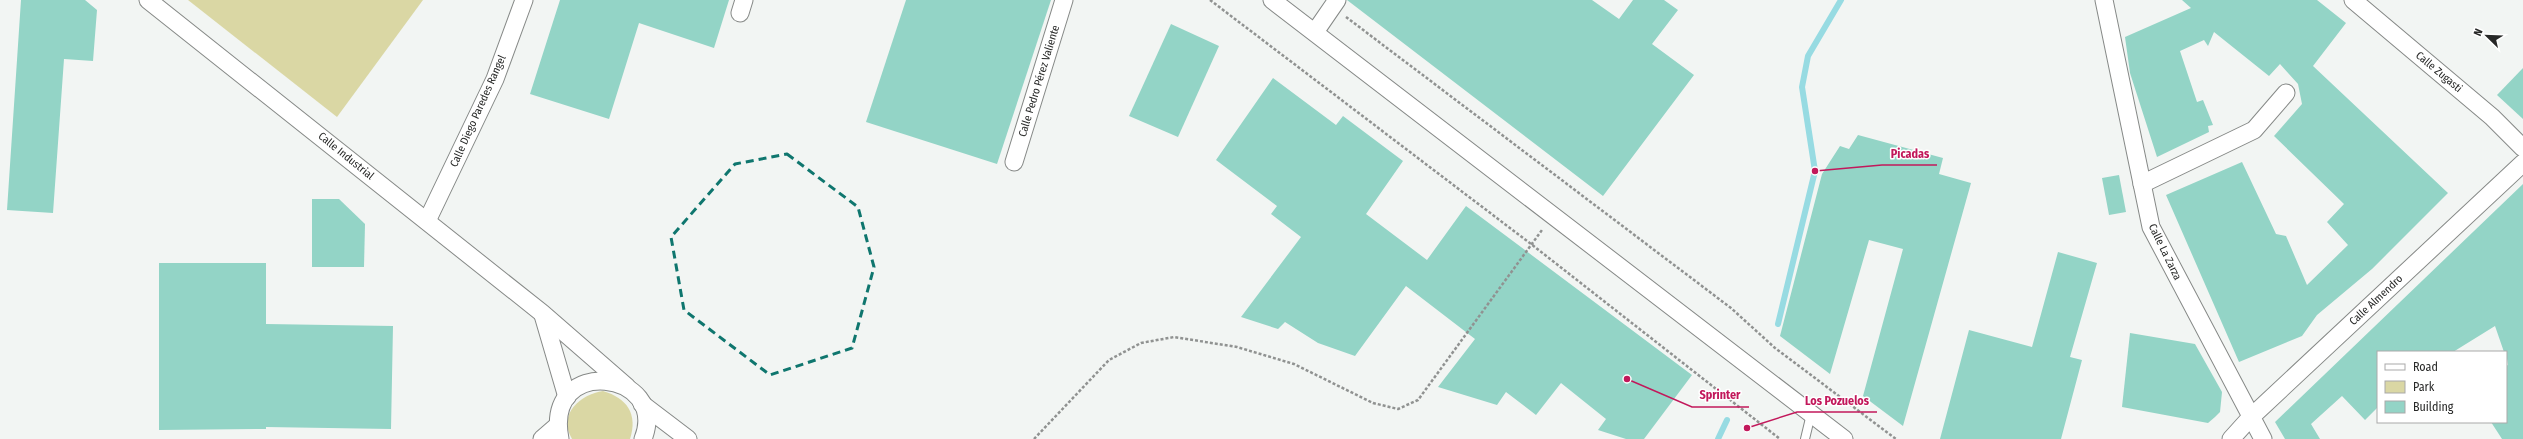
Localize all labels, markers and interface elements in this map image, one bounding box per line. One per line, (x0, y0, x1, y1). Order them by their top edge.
north arrow (2467, 16, 2507, 56)
street label: Calle Pedro Pérez Valiente (1016, 24, 1062, 138)
text: N (2471, 27, 2486, 38)
street label: Calle Zugasti (2413, 49, 2465, 95)
street label: Calle Diego Paredes Rangel (447, 53, 509, 169)
street label: Calle Industrial (316, 130, 377, 182)
callout: Picadas (1882, 141, 1937, 165)
text: Picadas (1891, 147, 1930, 161)
street label: Calle La Zarza (2146, 222, 2184, 282)
street label: Calle Almendro (2347, 272, 2405, 328)
legend (2377, 351, 2507, 423)
text: Road (2413, 360, 2438, 374)
text: Park (2413, 380, 2435, 394)
callout: Sprinter (1692, 383, 1749, 407)
text: Sprinter (1699, 388, 1741, 402)
callout: Los Pozuelos (1797, 388, 1877, 412)
text: Los Pozuelos (1805, 394, 1870, 408)
text: Building (2413, 400, 2454, 414)

